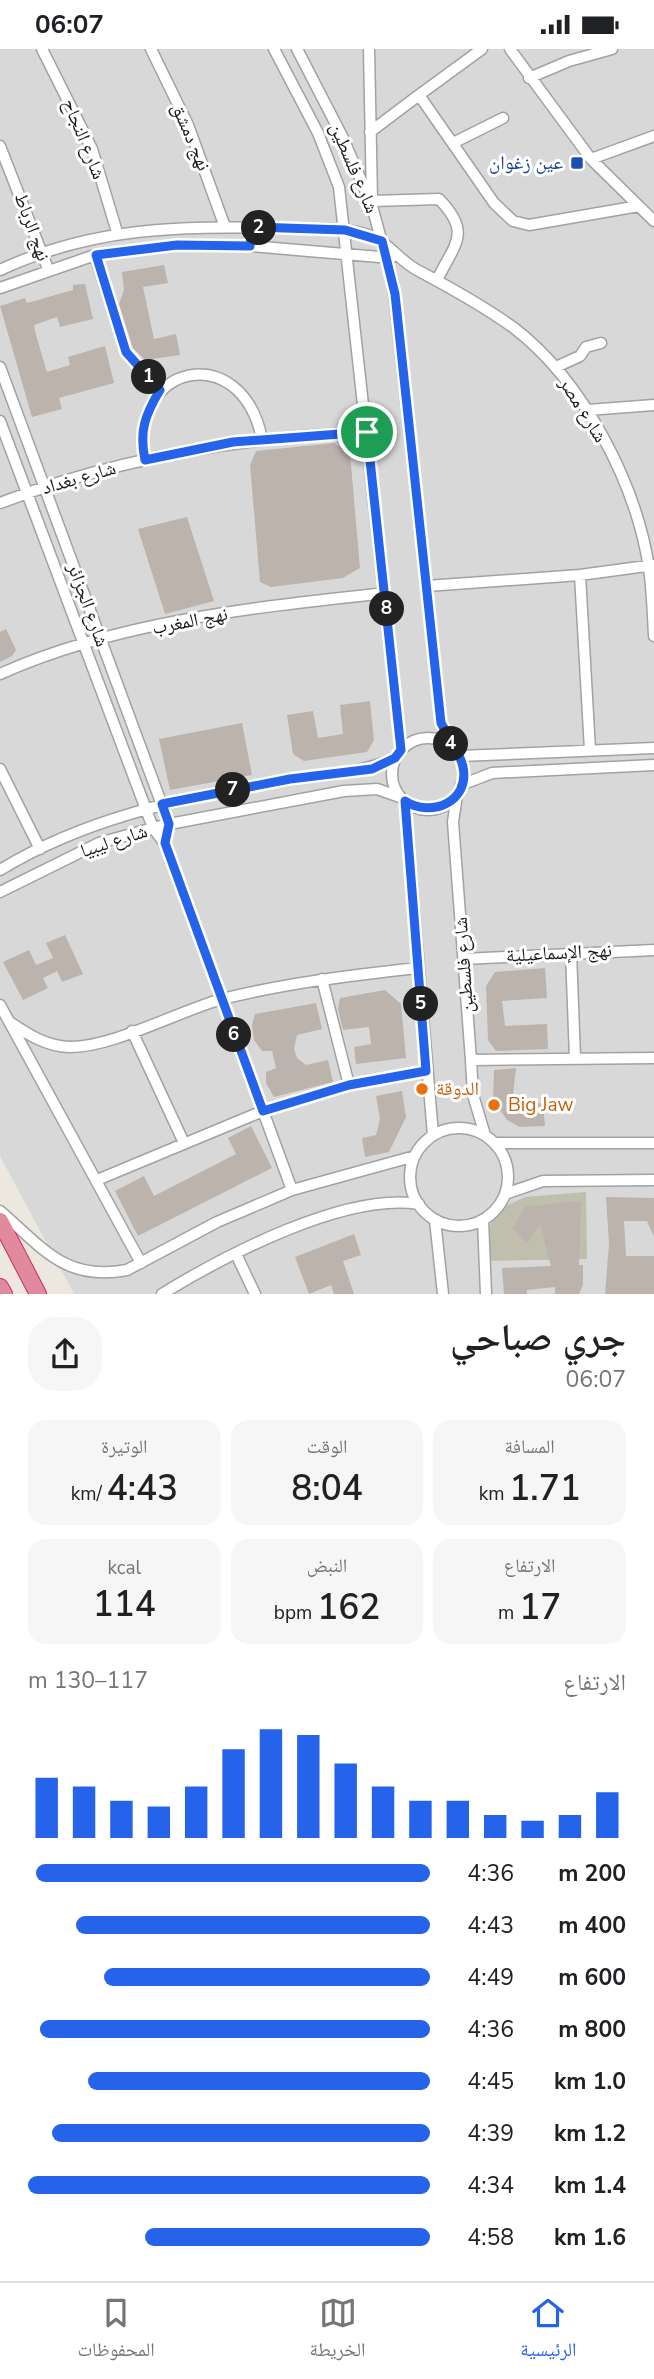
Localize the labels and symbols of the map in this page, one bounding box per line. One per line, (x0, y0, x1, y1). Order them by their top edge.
street label: شارع النجاح (56, 95, 112, 183)
street label: نهج دمشق (165, 99, 217, 175)
street label: شارع فلسطين (323, 119, 385, 217)
place label: عين زغوان (489, 150, 563, 176)
marker: عين زغوان (569, 155, 585, 171)
street label: نهج الرباط (8, 189, 56, 265)
pin: 2 (242, 211, 276, 245)
pin: 1 (132, 359, 166, 395)
street label: شارع مصر (552, 372, 613, 447)
pin (337, 402, 397, 462)
street label: شارع بغداد (39, 455, 119, 501)
street label: شارع الجزائر (61, 559, 115, 650)
pin: 8 (370, 591, 404, 627)
street label: نهج المغرب (150, 601, 230, 641)
pin: 4 (434, 727, 468, 761)
pin: 7 (216, 773, 250, 807)
street label: شارع ليبيا (77, 818, 151, 864)
street label: شارع فلسطين (448, 916, 480, 1014)
street label: نهج الإسماعيلية (505, 937, 613, 969)
pin: 5 (404, 986, 438, 1021)
pin: 6 (216, 1017, 252, 1053)
place label: الدوقة (436, 1076, 479, 1102)
marker: الدوقة (414, 1081, 430, 1097)
place label: Big Jaw (508, 1092, 573, 1118)
marker: Big Jaw (486, 1097, 502, 1113)

